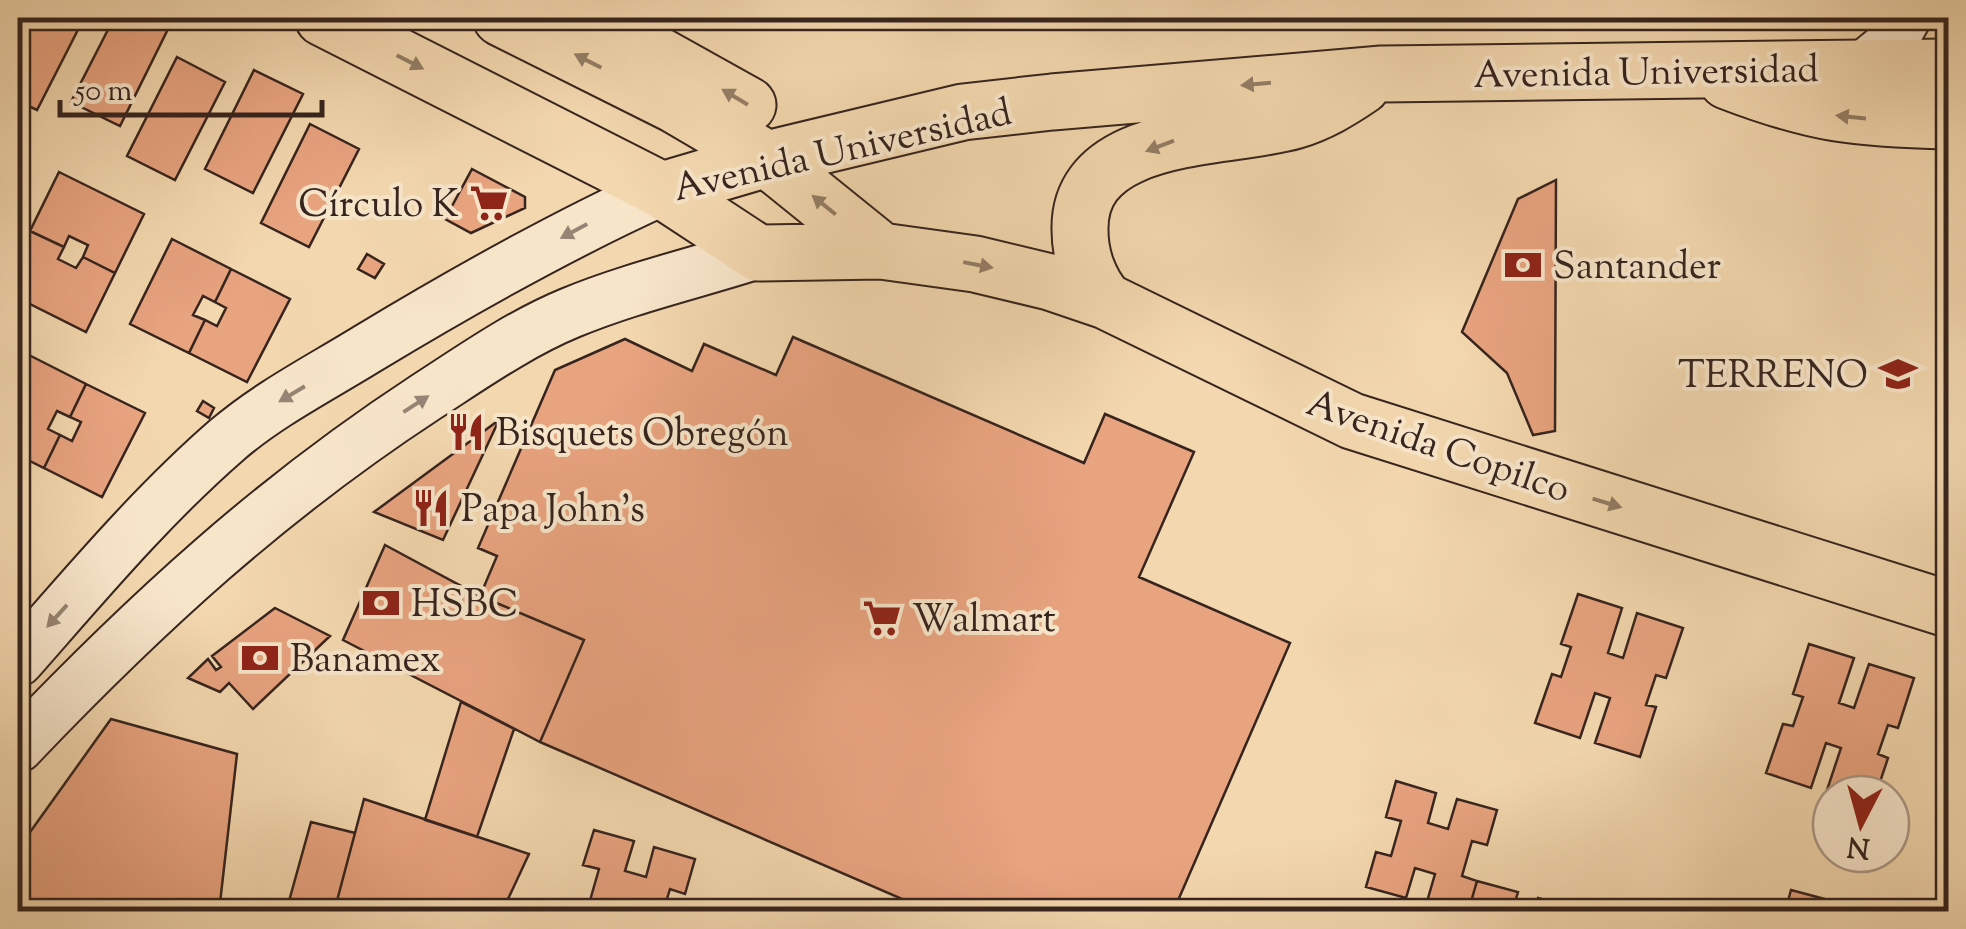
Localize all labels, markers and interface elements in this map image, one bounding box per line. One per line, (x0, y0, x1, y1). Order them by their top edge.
street label: Avenida Universidad (1473, 45, 1819, 105)
one-way arrow (395, 53, 424, 70)
one-way arrow (574, 53, 603, 70)
scale bar (60, 55, 322, 117)
text: 50 m (73, 71, 133, 114)
one-way arrow (1240, 77, 1272, 93)
street label: Avenida Universidad (668, 88, 1017, 218)
one-way arrow (721, 89, 749, 106)
one-way arrow (1835, 109, 1867, 125)
one-way arrow (1144, 138, 1174, 154)
place label: Círculo K (298, 180, 459, 234)
supermarket icon: Círculo K (468, 182, 510, 224)
one-way arrow (812, 195, 837, 216)
one-way arrow (559, 222, 588, 239)
place label: Santander (1553, 242, 1721, 296)
bank icon: Santander (1502, 244, 1544, 286)
one-way arrow (963, 258, 994, 274)
place label: TERRENO (1678, 351, 1868, 405)
school or university icon: TERRENO (1877, 353, 1919, 395)
street label: Avenida Copilco (1299, 378, 1577, 519)
one-way arrow (278, 385, 306, 402)
one-way arrow (402, 395, 430, 413)
place label: Bisquets Obregón (496, 409, 789, 463)
restaurant icon: Bisquets Obregón (445, 411, 487, 453)
place label: Papa John's (461, 485, 645, 539)
restaurant icon: Papa John's (410, 487, 452, 529)
one-way arrow (1592, 496, 1623, 511)
place label: HSBC (411, 580, 518, 634)
bank icon: HSBC (360, 582, 402, 624)
place label: Walmart (912, 595, 1056, 649)
supermarket icon: Walmart (861, 597, 903, 639)
one-way arrow (47, 604, 69, 629)
place label: Banamex (290, 635, 441, 689)
bank icon: Banamex (239, 637, 281, 679)
north arrow (1811, 774, 1911, 874)
text: N (1845, 825, 1872, 867)

